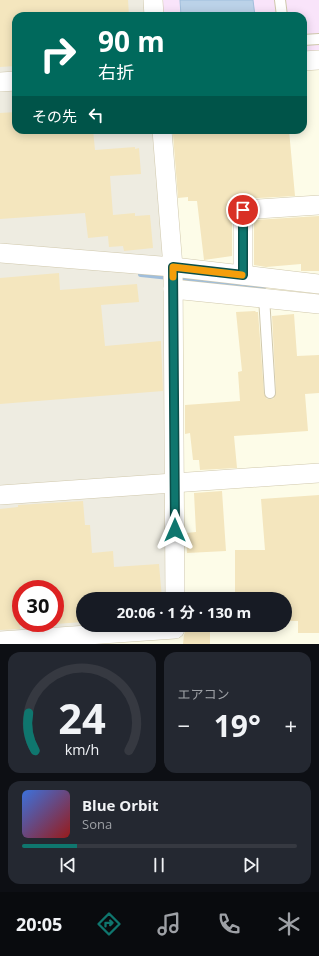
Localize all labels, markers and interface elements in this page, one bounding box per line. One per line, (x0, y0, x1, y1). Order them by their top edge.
text: 90 m (98, 22, 165, 60)
icon: right (32, 28, 84, 80)
text: 右折 (98, 60, 134, 84)
icon: left (85, 104, 107, 126)
text: その先 (32, 106, 77, 126)
pin (226, 193, 260, 227)
icon: arrive (232, 199, 254, 221)
position arrow (154, 509, 196, 551)
speed limit sign: 30 (12, 580, 64, 632)
text: 20:06 · 1 分 · 130 m (117, 602, 251, 622)
text: エアコン (178, 685, 230, 703)
text: 24 (58, 689, 106, 745)
text: 19° (214, 705, 261, 746)
text: − (178, 710, 190, 740)
text: + (284, 710, 297, 740)
text: km/h (64, 739, 99, 758)
text: Blue Orbit (82, 795, 159, 815)
text: Sona (82, 815, 112, 833)
icon: previous (57, 854, 79, 876)
icon: pause (148, 854, 170, 876)
icon: next (240, 854, 262, 876)
icon: directions (95, 910, 123, 938)
icon: music (155, 910, 183, 938)
icon: phone (215, 910, 243, 938)
icon: climate (275, 910, 303, 938)
text: 20:05 (16, 912, 62, 936)

